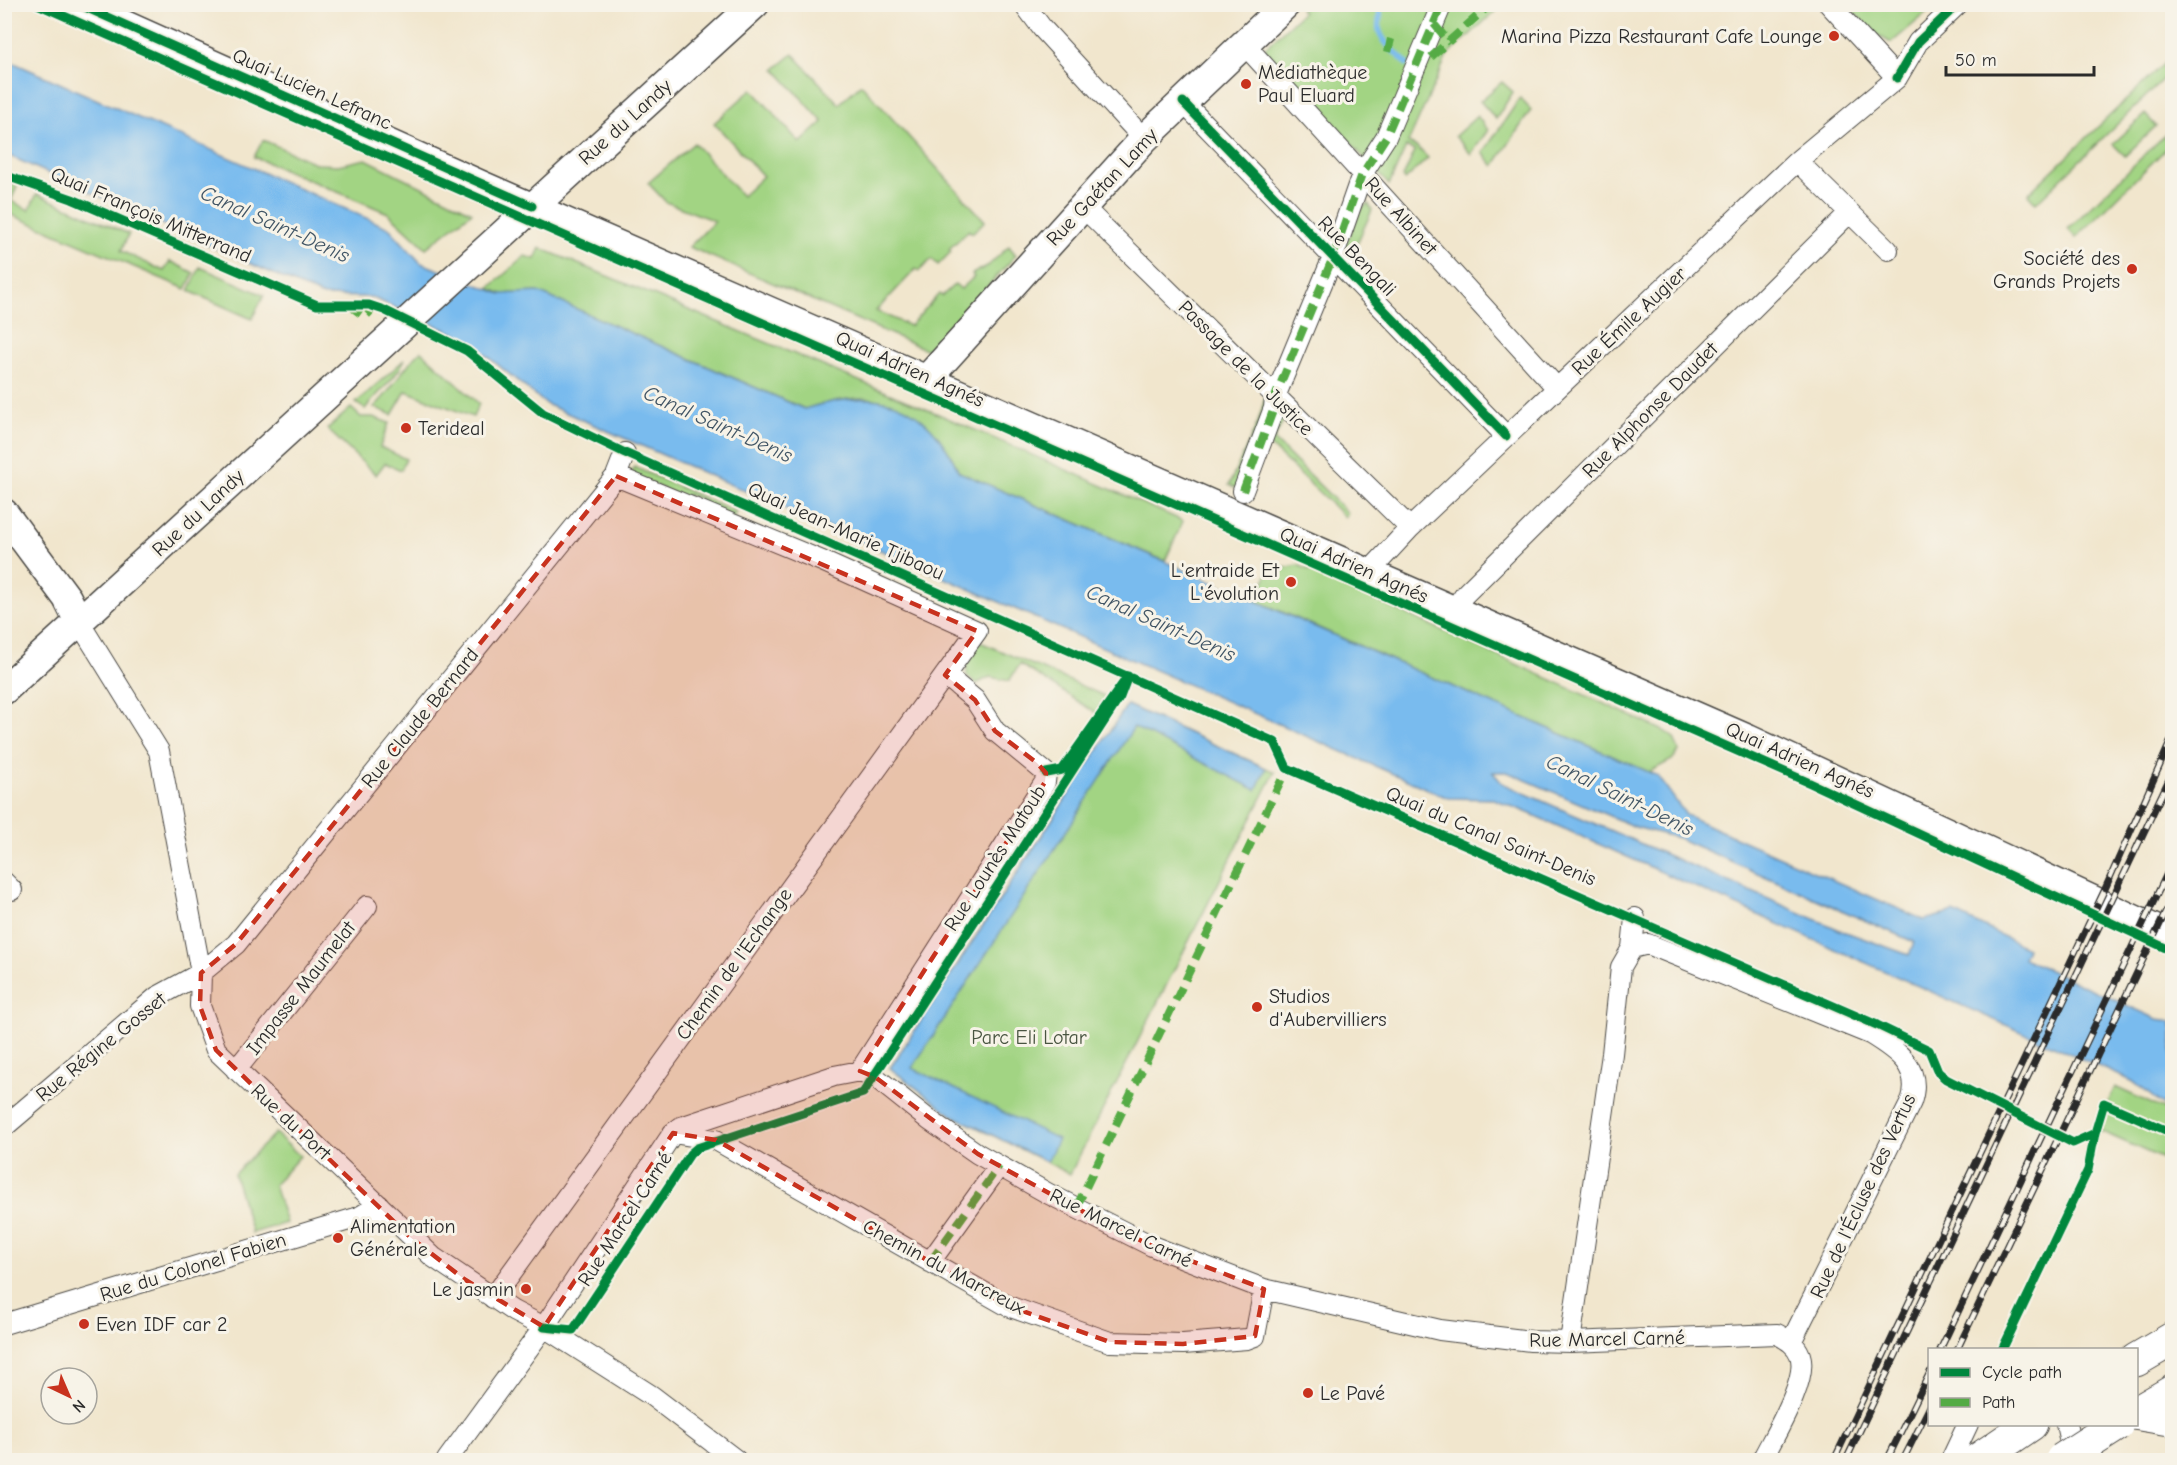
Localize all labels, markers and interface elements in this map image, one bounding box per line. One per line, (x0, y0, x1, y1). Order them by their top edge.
place label: Marina Pizza Restaurant Cafe Lounge (1501, 25, 1822, 48)
marker: Marina Pizza Restaurant Cafe Lounge (1827, 29, 1841, 43)
scale bar (1946, 39, 2094, 77)
street label: Quai Lucien Lefranc (229, 44, 395, 135)
text: 50 m (1955, 50, 1997, 71)
place label: Médiathèque Paul Eluard (1258, 61, 1367, 107)
street label: Rue du Landy (574, 74, 676, 170)
marker: Médiathèque Paul Eluard (1239, 77, 1253, 91)
street label: Rue Gaétan Lamy (1042, 123, 1162, 250)
street label: Quai François Mitterrand (47, 162, 255, 268)
street label: Rue Albinet (1360, 172, 1443, 261)
water label: Canal Saint-Denis (197, 180, 353, 268)
street label: Rue Bengali (1313, 211, 1401, 301)
place label: Société des Grands Projets (1993, 247, 2120, 293)
street label: Rue Émile Augier (1567, 262, 1691, 380)
marker: Société des Grands Projets (2125, 262, 2139, 276)
street label: Passage de la Justice (1174, 296, 1318, 440)
street label: Quai Adrien Agnés (832, 326, 988, 412)
street label: Rue Alphonse Daudet (1577, 337, 1723, 483)
water label: Canal Saint-Denis (640, 380, 796, 468)
place label: Terideal (418, 417, 485, 440)
marker: Terideal (399, 421, 413, 435)
street label: Rue du Landy (147, 465, 249, 561)
street label: Quai Jean-Marie Tjibaou (744, 477, 948, 585)
street label: Quai Adrien Agnés (1276, 522, 1432, 608)
place label: L'entraide Et L'évolution (1171, 559, 1280, 605)
marker: L'entraide Et L'évolution (1284, 575, 1298, 589)
water label: Canal Saint-Denis (1083, 579, 1239, 667)
street label: Rue Claude Bernard (357, 644, 483, 792)
street label: Quai Adrien Agnés (1722, 717, 1878, 803)
water label: Canal Saint-Denis (1543, 749, 1698, 841)
street label: Rue Lounès Matoub (939, 781, 1051, 935)
street label: Quai du Canal Saint-Denis (1383, 781, 1599, 891)
street label: Chemin de l'Echange (671, 884, 797, 1044)
street label: Impasse Maumelat (242, 916, 361, 1059)
place label: Studios d'Aubervilliers (1269, 985, 1387, 1031)
street label: Rue Régine Gosset (31, 987, 172, 1106)
marker: Studios d'Aubervilliers (1250, 1000, 1264, 1014)
park label: Parc Eli Lotar (971, 1026, 1087, 1049)
street label: Rue du Port (246, 1079, 337, 1166)
street label: Rue de l'Écluse des Vertus (1805, 1090, 1921, 1302)
street label: Rue Marcel Carné (573, 1147, 677, 1291)
street label: Rue Marcel Carné (1046, 1184, 1196, 1272)
street label: Chemin du Marcreux (859, 1214, 1030, 1320)
place label: Alimentation Générale (350, 1215, 456, 1261)
street label: Rue du Colonel Fabien (97, 1228, 289, 1306)
marker: Alimentation Générale (331, 1231, 345, 1245)
place label: Le jasmin (432, 1278, 514, 1301)
marker: Le jasmin (519, 1282, 533, 1296)
place label: Even IDF car 2 (96, 1313, 227, 1336)
marker: Even IDF car 2 (77, 1317, 91, 1331)
street label: Rue Marcel Carné (1529, 1326, 1685, 1352)
legend (1928, 1348, 2138, 1426)
text: Cycle path (1982, 1362, 2062, 1383)
north arrow (39, 1366, 99, 1426)
place label: Le Pavé (1320, 1382, 1385, 1405)
marker: Le Pavé (1301, 1386, 1315, 1400)
text: Path (1982, 1392, 2015, 1413)
text: N (69, 1396, 89, 1416)

